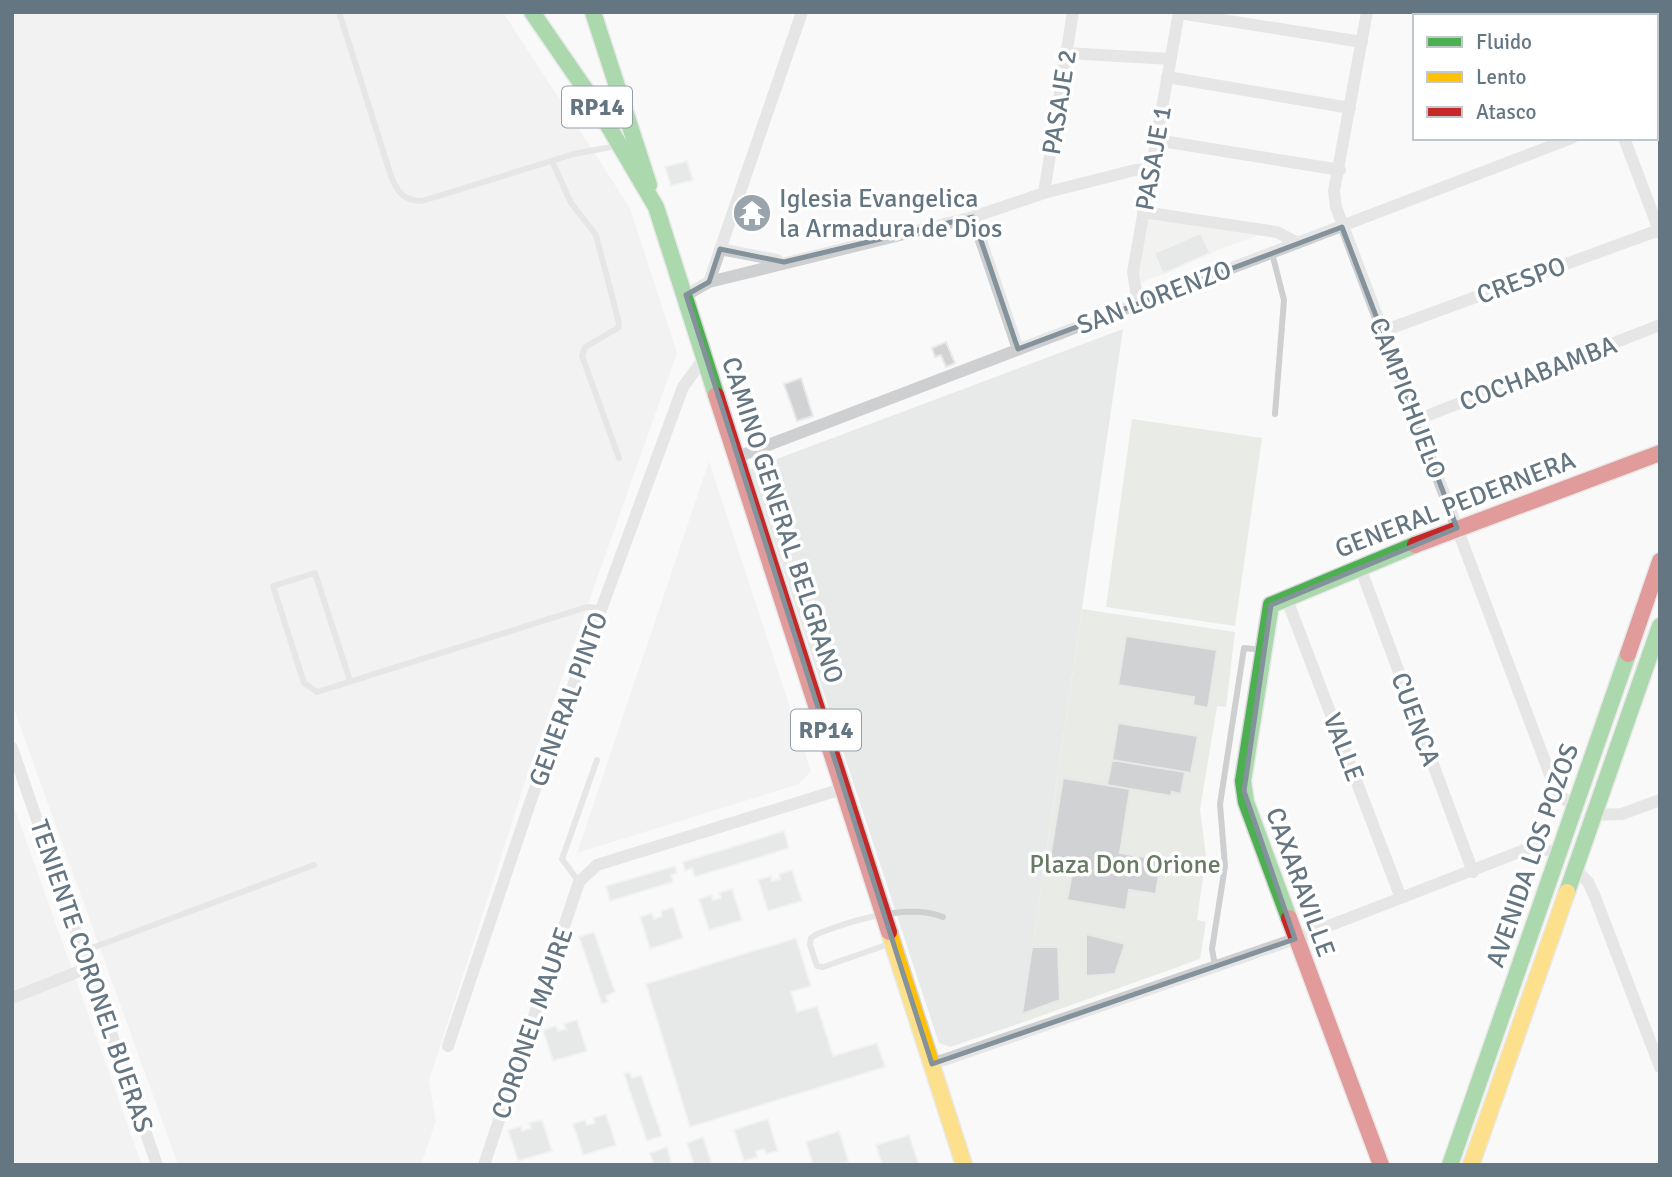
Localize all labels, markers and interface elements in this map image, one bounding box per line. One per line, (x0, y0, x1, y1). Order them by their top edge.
legend (1413, 14, 1658, 140)
text: Fluido (1476, 29, 1532, 55)
street label: PASAJE 2 (1036, 47, 1084, 157)
text: Lento (1476, 64, 1526, 90)
road number: RP14 (562, 86, 632, 128)
text: Atasco (1476, 99, 1536, 125)
street label: PASAJE 1 (1129, 103, 1179, 213)
place label: Iglesia Evangelica la Armadura de Dios (779, 183, 1002, 245)
temple icon: Iglesia Evangelica la Armadura de Dios (731, 192, 773, 234)
street label: CRESPO (1472, 250, 1570, 312)
street label: SAN LORENZO (1073, 254, 1236, 342)
street label: CAMPICHUELO (1362, 313, 1453, 484)
street label: COCHABAMBA (1455, 329, 1622, 419)
street label: CAMINO GENERAL BELGRANO (714, 353, 850, 688)
street label: GENERAL PEDERNERA (1331, 444, 1580, 566)
street label: GENERAL PINTO (523, 608, 615, 791)
street label: CUENCA (1383, 668, 1447, 771)
street label: VALLE (1315, 709, 1371, 786)
road number: RP14 (791, 710, 861, 750)
street label: AVENIDA LOS POZOS (1480, 739, 1586, 971)
street label: CAXARAVILLE (1258, 803, 1342, 962)
street label: TENIENTE CORONEL BUERAS (22, 816, 160, 1137)
park label: Plaza Don Orione (1029, 849, 1221, 881)
street label: CORONEL MAURE (485, 923, 581, 1123)

